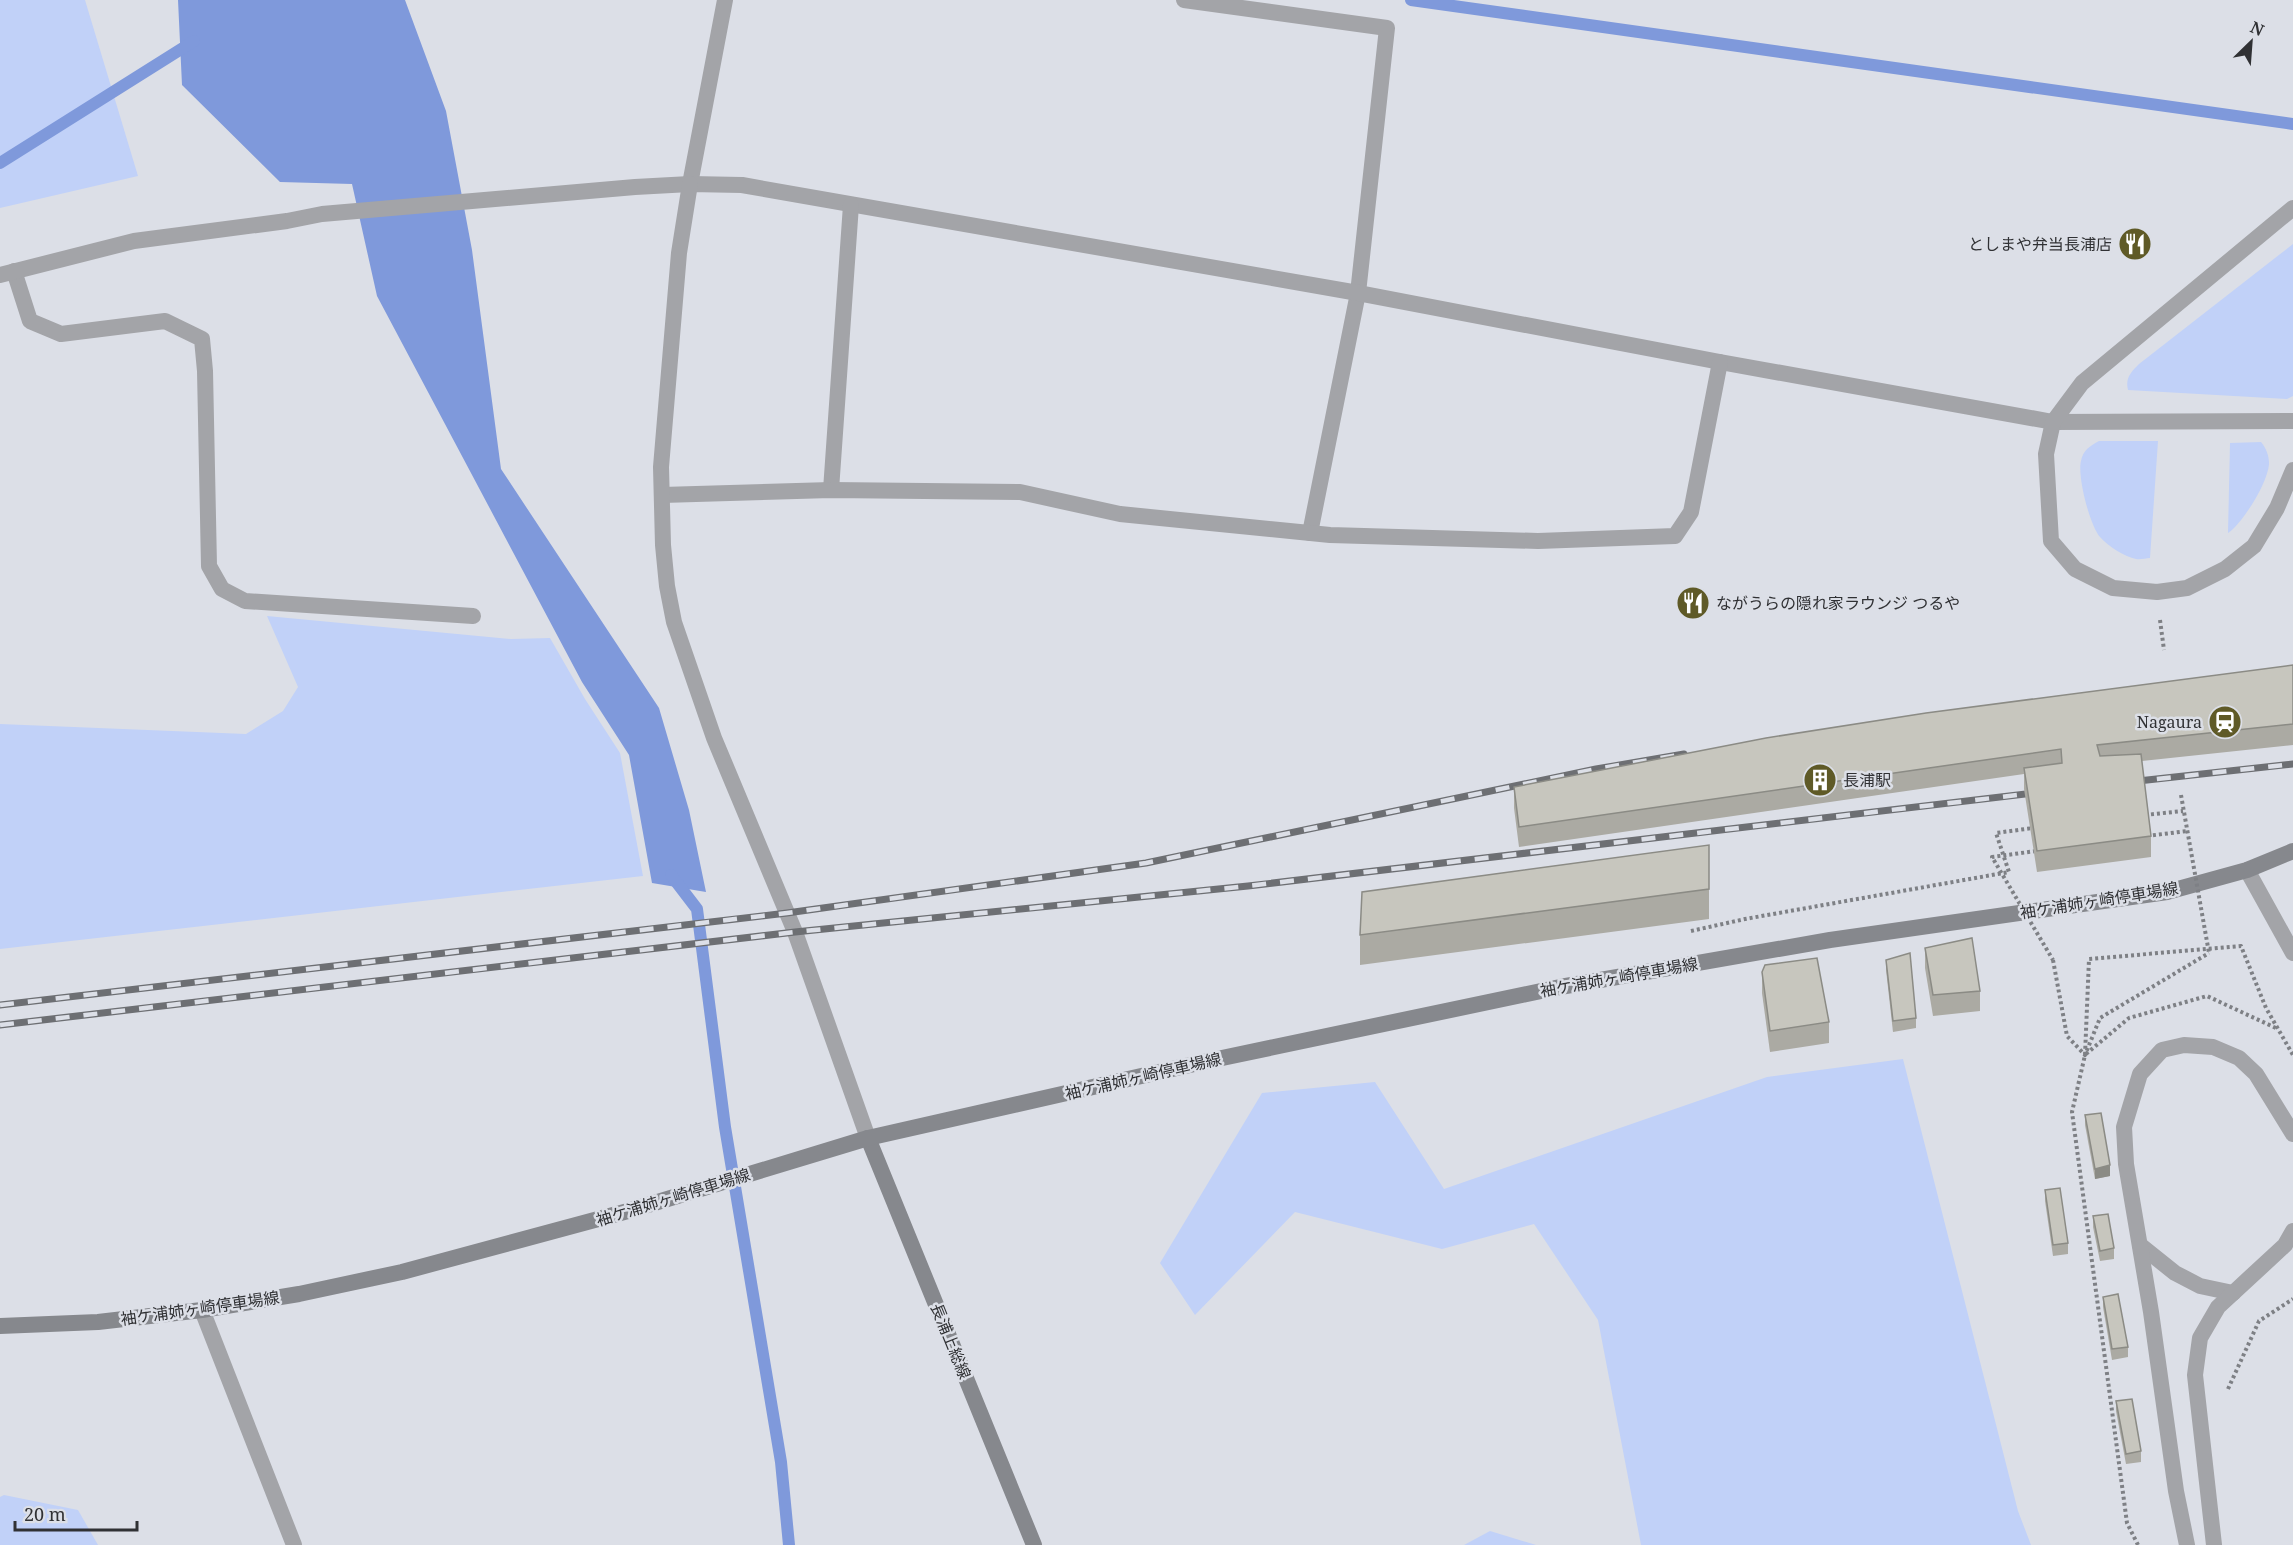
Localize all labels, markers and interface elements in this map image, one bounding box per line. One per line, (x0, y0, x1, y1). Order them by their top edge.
north arrow (2221, 12, 2281, 72)
text: N (2247, 16, 2268, 41)
restaurant icon: としまや弁当長浦店 (2117, 226, 2153, 262)
place label: としまや弁当長浦店 (1968, 233, 2112, 255)
restaurant icon: ながうらの隠れ家ラウンジ つるや (1675, 585, 1711, 621)
place label: ながうらの隠れ家ラウンジ つるや (1716, 592, 1960, 614)
station icon: Nagaura (2207, 704, 2243, 740)
place label: Nagaura (2137, 711, 2202, 733)
building icon: 長浦駅 (1802, 762, 1838, 798)
place label: 長浦駅 (1843, 769, 1891, 791)
street label: 袖ケ浦姉ヶ崎停車場線 (2018, 877, 2180, 923)
street label: 袖ケ浦姉ヶ崎停車場線 (1538, 952, 1700, 1002)
street label: 袖ケ浦姉ヶ崎停車場線 (1063, 1047, 1223, 1105)
street label: 袖ケ浦姉ヶ崎停車場線 (593, 1163, 753, 1231)
street label: 袖ケ浦姉ヶ崎停車場線 (119, 1286, 281, 1330)
street label: 長浦上総線 (926, 1300, 976, 1382)
scale bar (15, 1494, 136, 1532)
text: 20 m (24, 1502, 66, 1526)

